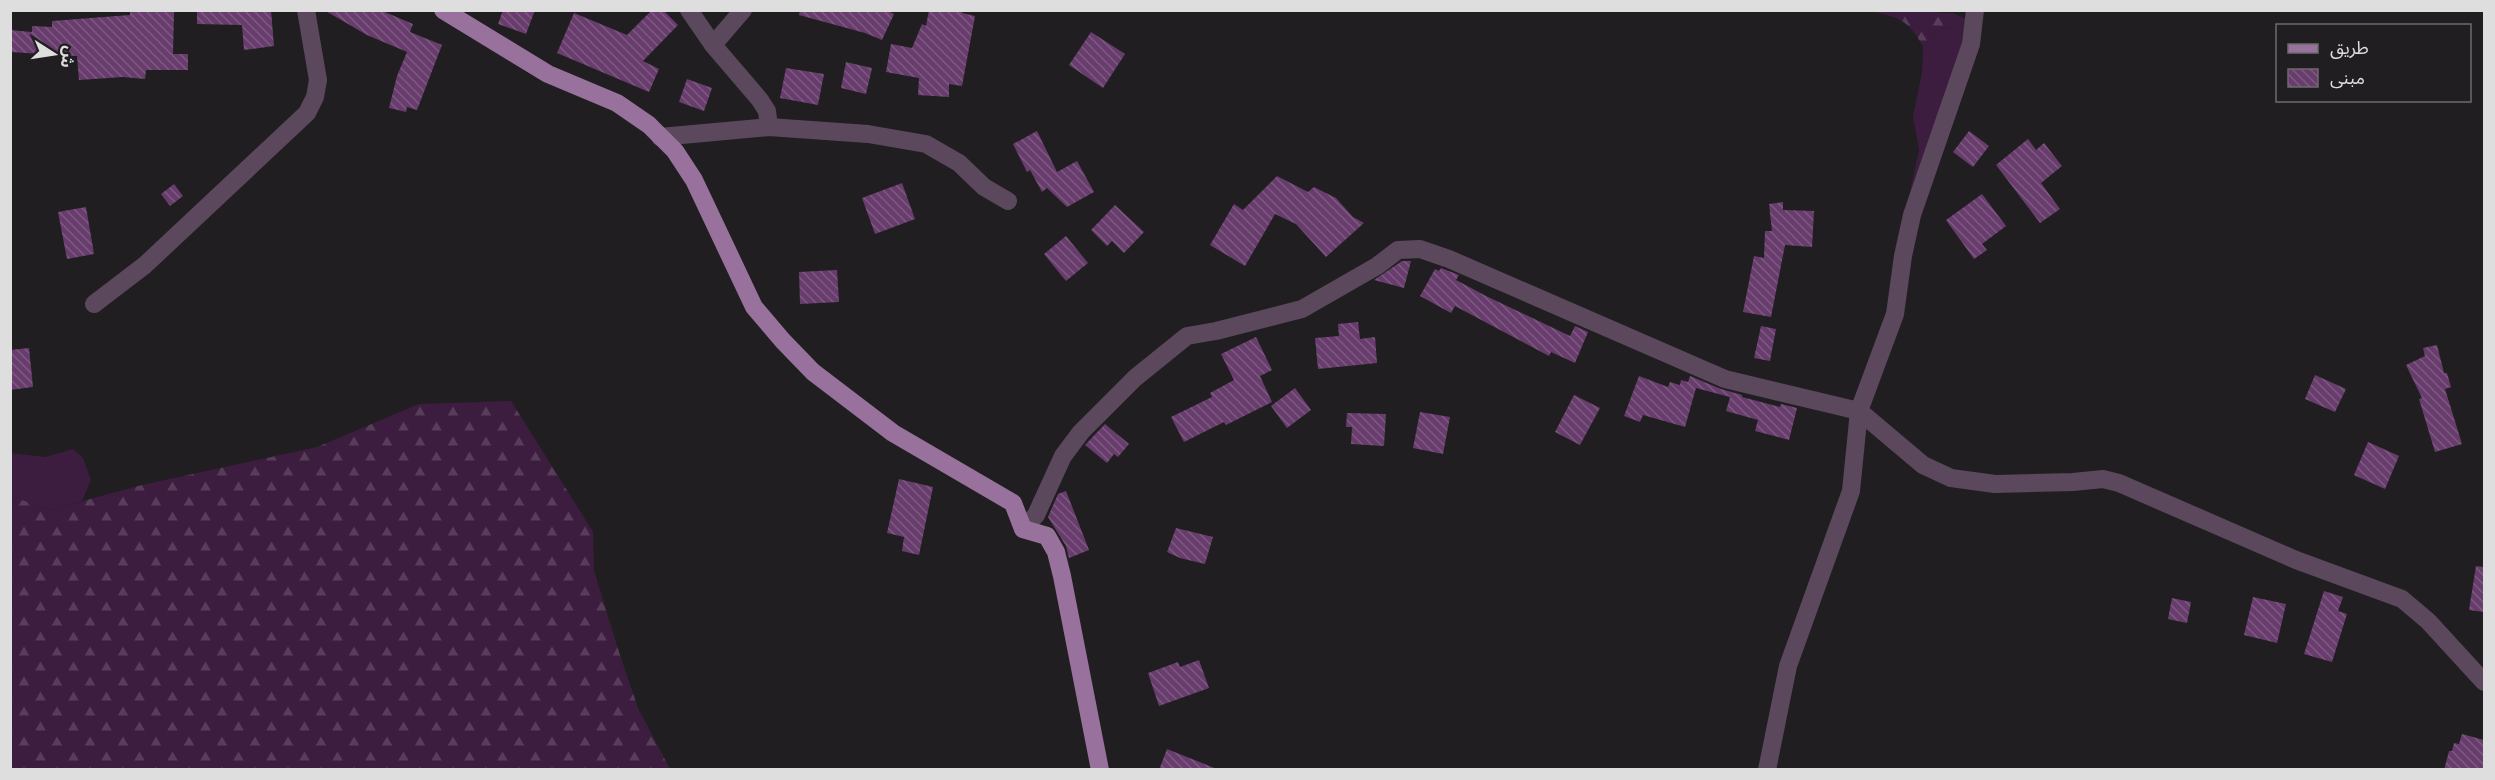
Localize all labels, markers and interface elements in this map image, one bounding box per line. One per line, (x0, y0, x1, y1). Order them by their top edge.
north arrow (24, 24, 84, 84)
legend (2276, 24, 2471, 102)
text: طريق (2330, 36, 2369, 59)
text: ش (57, 44, 81, 70)
text: مبنى (2330, 66, 2365, 89)

